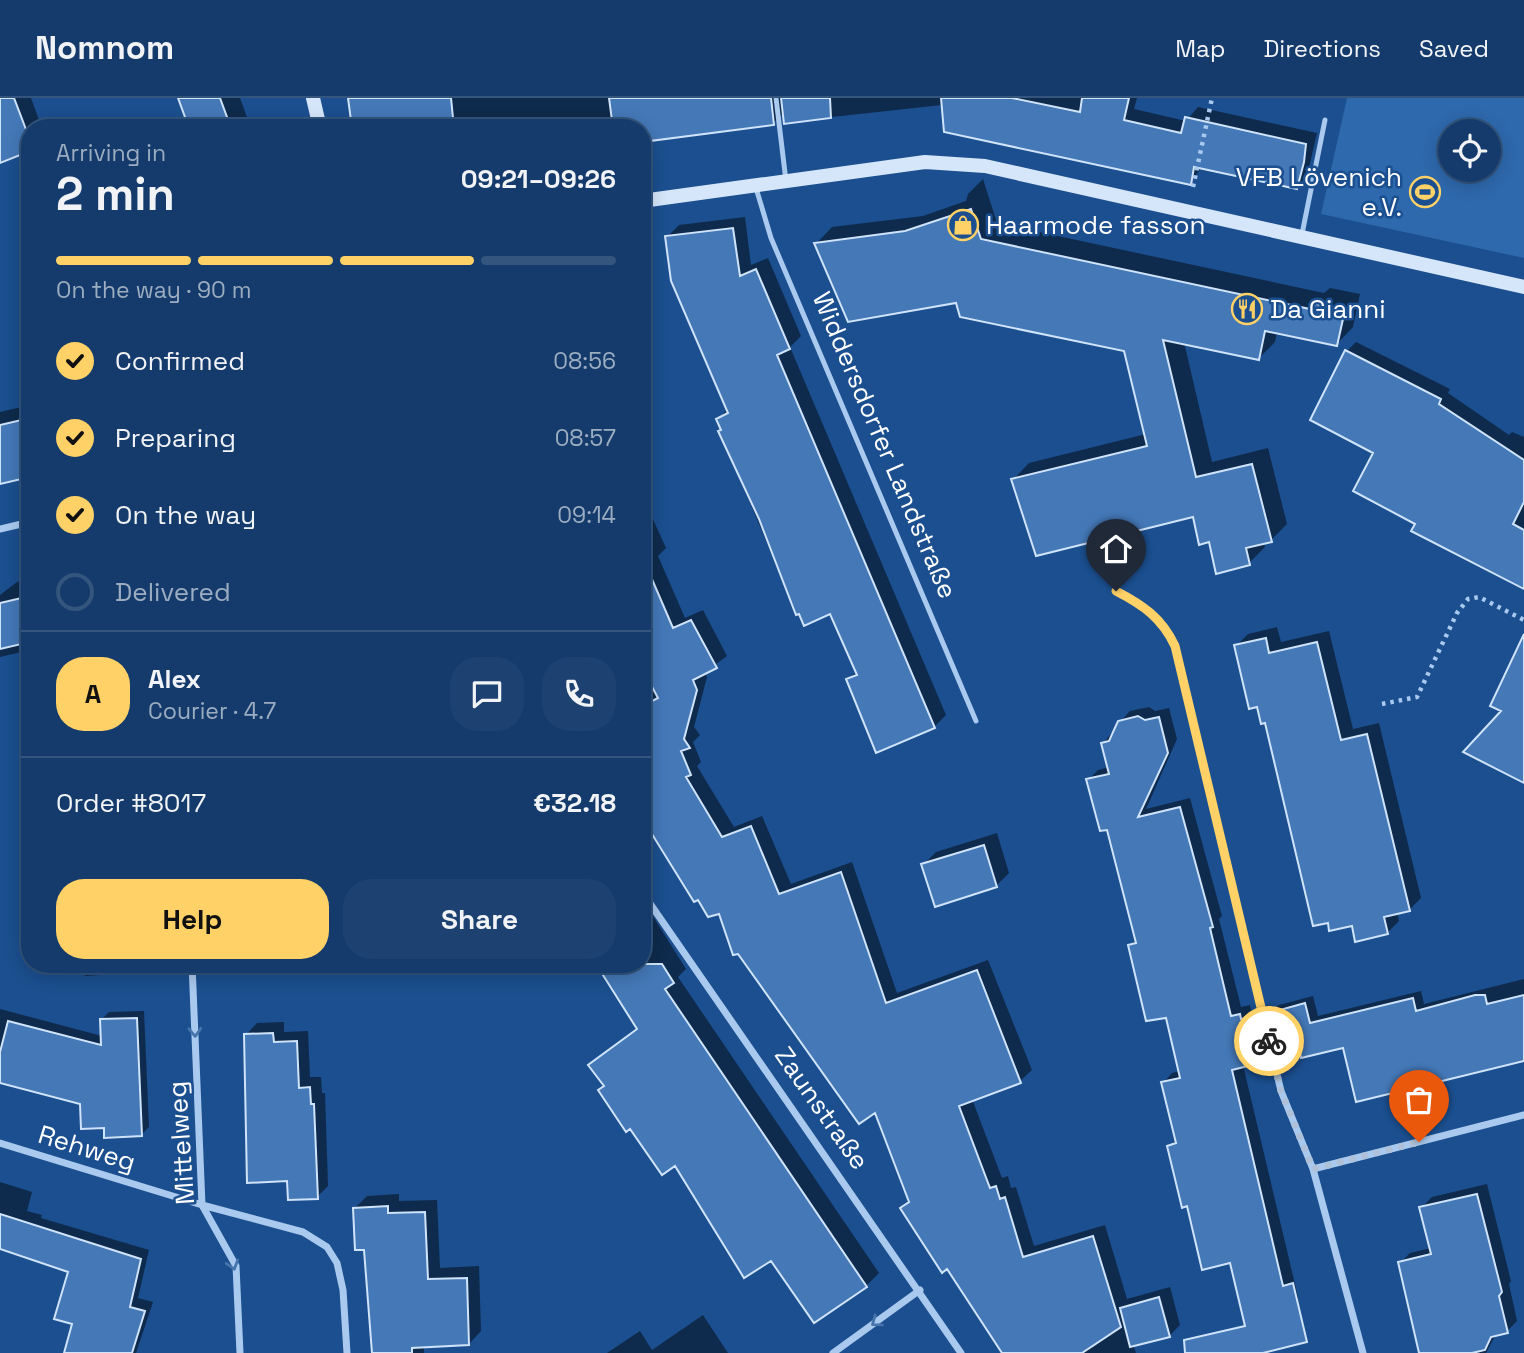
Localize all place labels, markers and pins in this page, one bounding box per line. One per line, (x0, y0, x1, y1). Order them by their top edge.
place label: VFB Lövenich e.V. (1236, 160, 1402, 224)
sports icon: VFB Lövenich e.V. (1408, 175, 1442, 209)
shop icon: Haarmode fasson (946, 208, 980, 242)
place label: Haarmode fasson (986, 208, 1206, 242)
restaurant icon: Da Gianni (1230, 292, 1264, 326)
place label: Da Gianni (1270, 292, 1386, 326)
pin (1086, 519, 1146, 591)
pin (1389, 1070, 1449, 1142)

